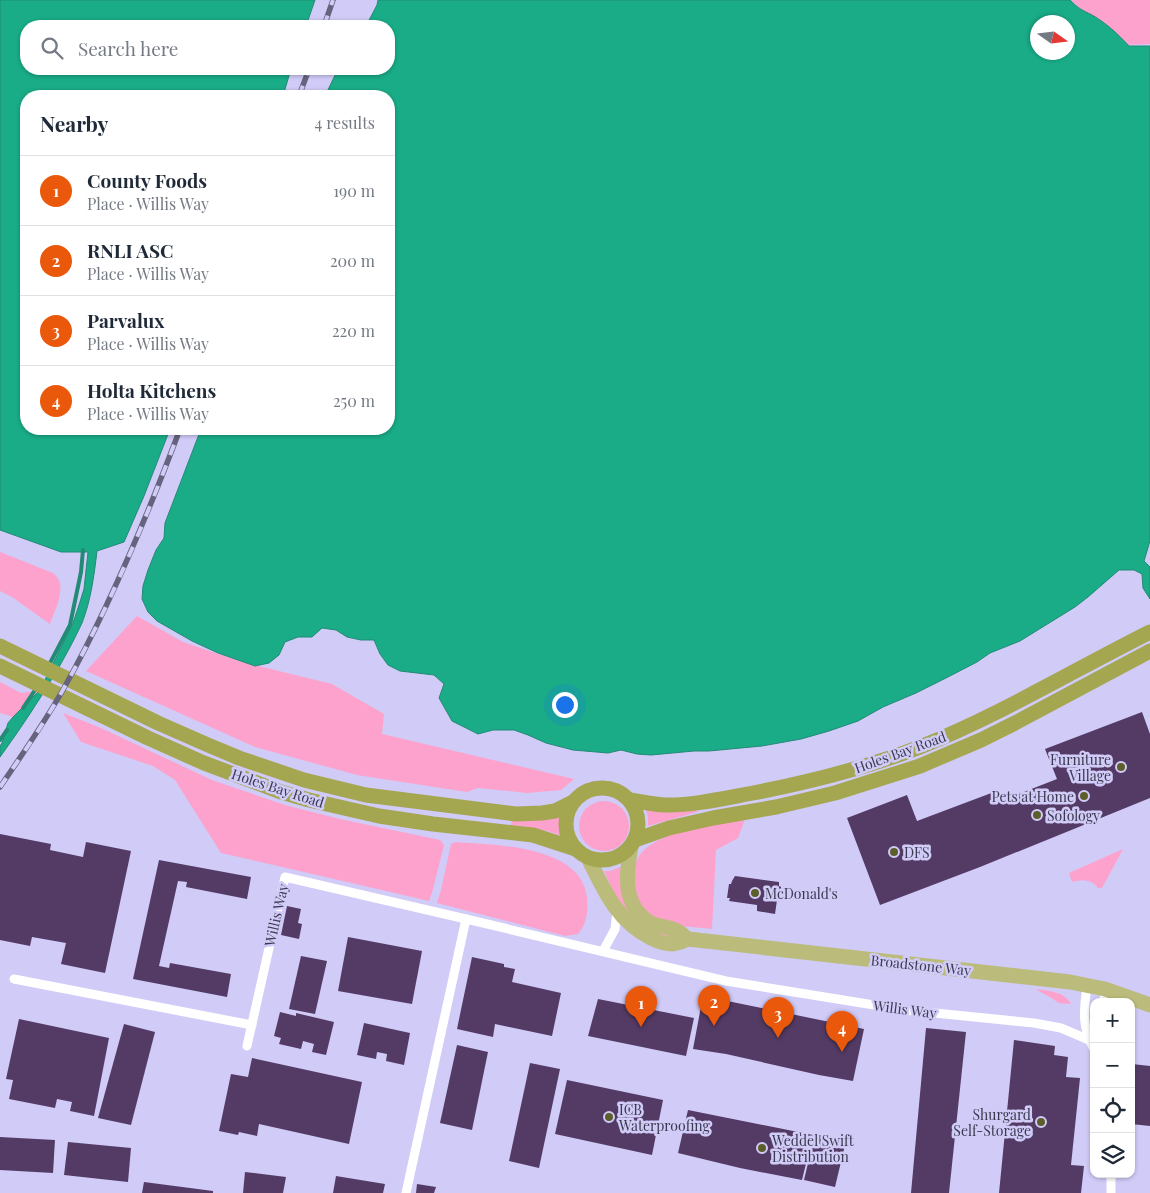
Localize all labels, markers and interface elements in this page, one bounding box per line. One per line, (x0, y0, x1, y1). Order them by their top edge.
north arrow (1030, 15, 1075, 60)
search box (20, 20, 395, 75)
icon: search (38, 34, 66, 62)
text: Search here (78, 35, 178, 61)
text: Nearby (40, 109, 109, 137)
text: 4 results (314, 112, 375, 133)
text: County Foods (87, 167, 207, 193)
text: 1 (53, 180, 59, 201)
text: 190 m (333, 180, 375, 201)
text: Place · Willis Way (87, 193, 209, 214)
text: RNLI ASC (87, 237, 173, 263)
text: 2 (52, 250, 60, 271)
text: 200 m (330, 250, 375, 271)
text: Place · Willis Way (87, 263, 209, 284)
text: Parvalux (87, 307, 165, 333)
text: 3 (52, 320, 60, 341)
text: 220 m (332, 320, 375, 341)
text: Place · Willis Way (87, 333, 209, 354)
text: Holta Kitchens (87, 377, 216, 403)
text: 4 (52, 390, 60, 411)
text: 250 m (333, 390, 375, 411)
text: Place · Willis Way (87, 403, 209, 424)
your location (552, 692, 578, 718)
street label: Holes Bay Road (852, 727, 948, 777)
place label: Furniture Village (1050, 750, 1111, 785)
marker: Furniture Village (1115, 761, 1127, 773)
street label: Holes Bay Road (229, 764, 327, 812)
place label: Pets at Home (991, 787, 1074, 806)
marker: Pets at Home (1078, 790, 1090, 802)
place label: Sofology (1047, 806, 1100, 825)
marker: Sofology (1031, 809, 1043, 821)
place label: DFS (904, 843, 930, 862)
marker: DFS (888, 846, 900, 858)
street label: Willis Way (259, 882, 292, 949)
place label: McDonald's (765, 884, 838, 903)
marker: McDonald's (749, 887, 761, 899)
street label: Broadstone Way (870, 950, 972, 980)
pin: 2 (698, 985, 730, 1026)
pin: 1 (625, 986, 657, 1027)
street label: Willis Way (871, 996, 938, 1022)
pin: 3 (762, 997, 794, 1038)
map controls (1090, 998, 1135, 1178)
button: + (1090, 998, 1135, 1043)
pin: 4 (826, 1011, 858, 1052)
button: − (1090, 1043, 1135, 1088)
button: locate (1090, 1088, 1135, 1133)
place label: ICB Waterproofing (618, 1100, 711, 1135)
place label: Shurgard Self-Storage (953, 1105, 1031, 1140)
marker: ICB Waterproofing (603, 1111, 615, 1123)
marker: Shurgard Self-Storage (1035, 1116, 1047, 1128)
place label: Weddel Swift Distribution (771, 1131, 855, 1166)
button: layers (1090, 1133, 1135, 1178)
marker: Weddel Swift Distribution (756, 1142, 768, 1154)

